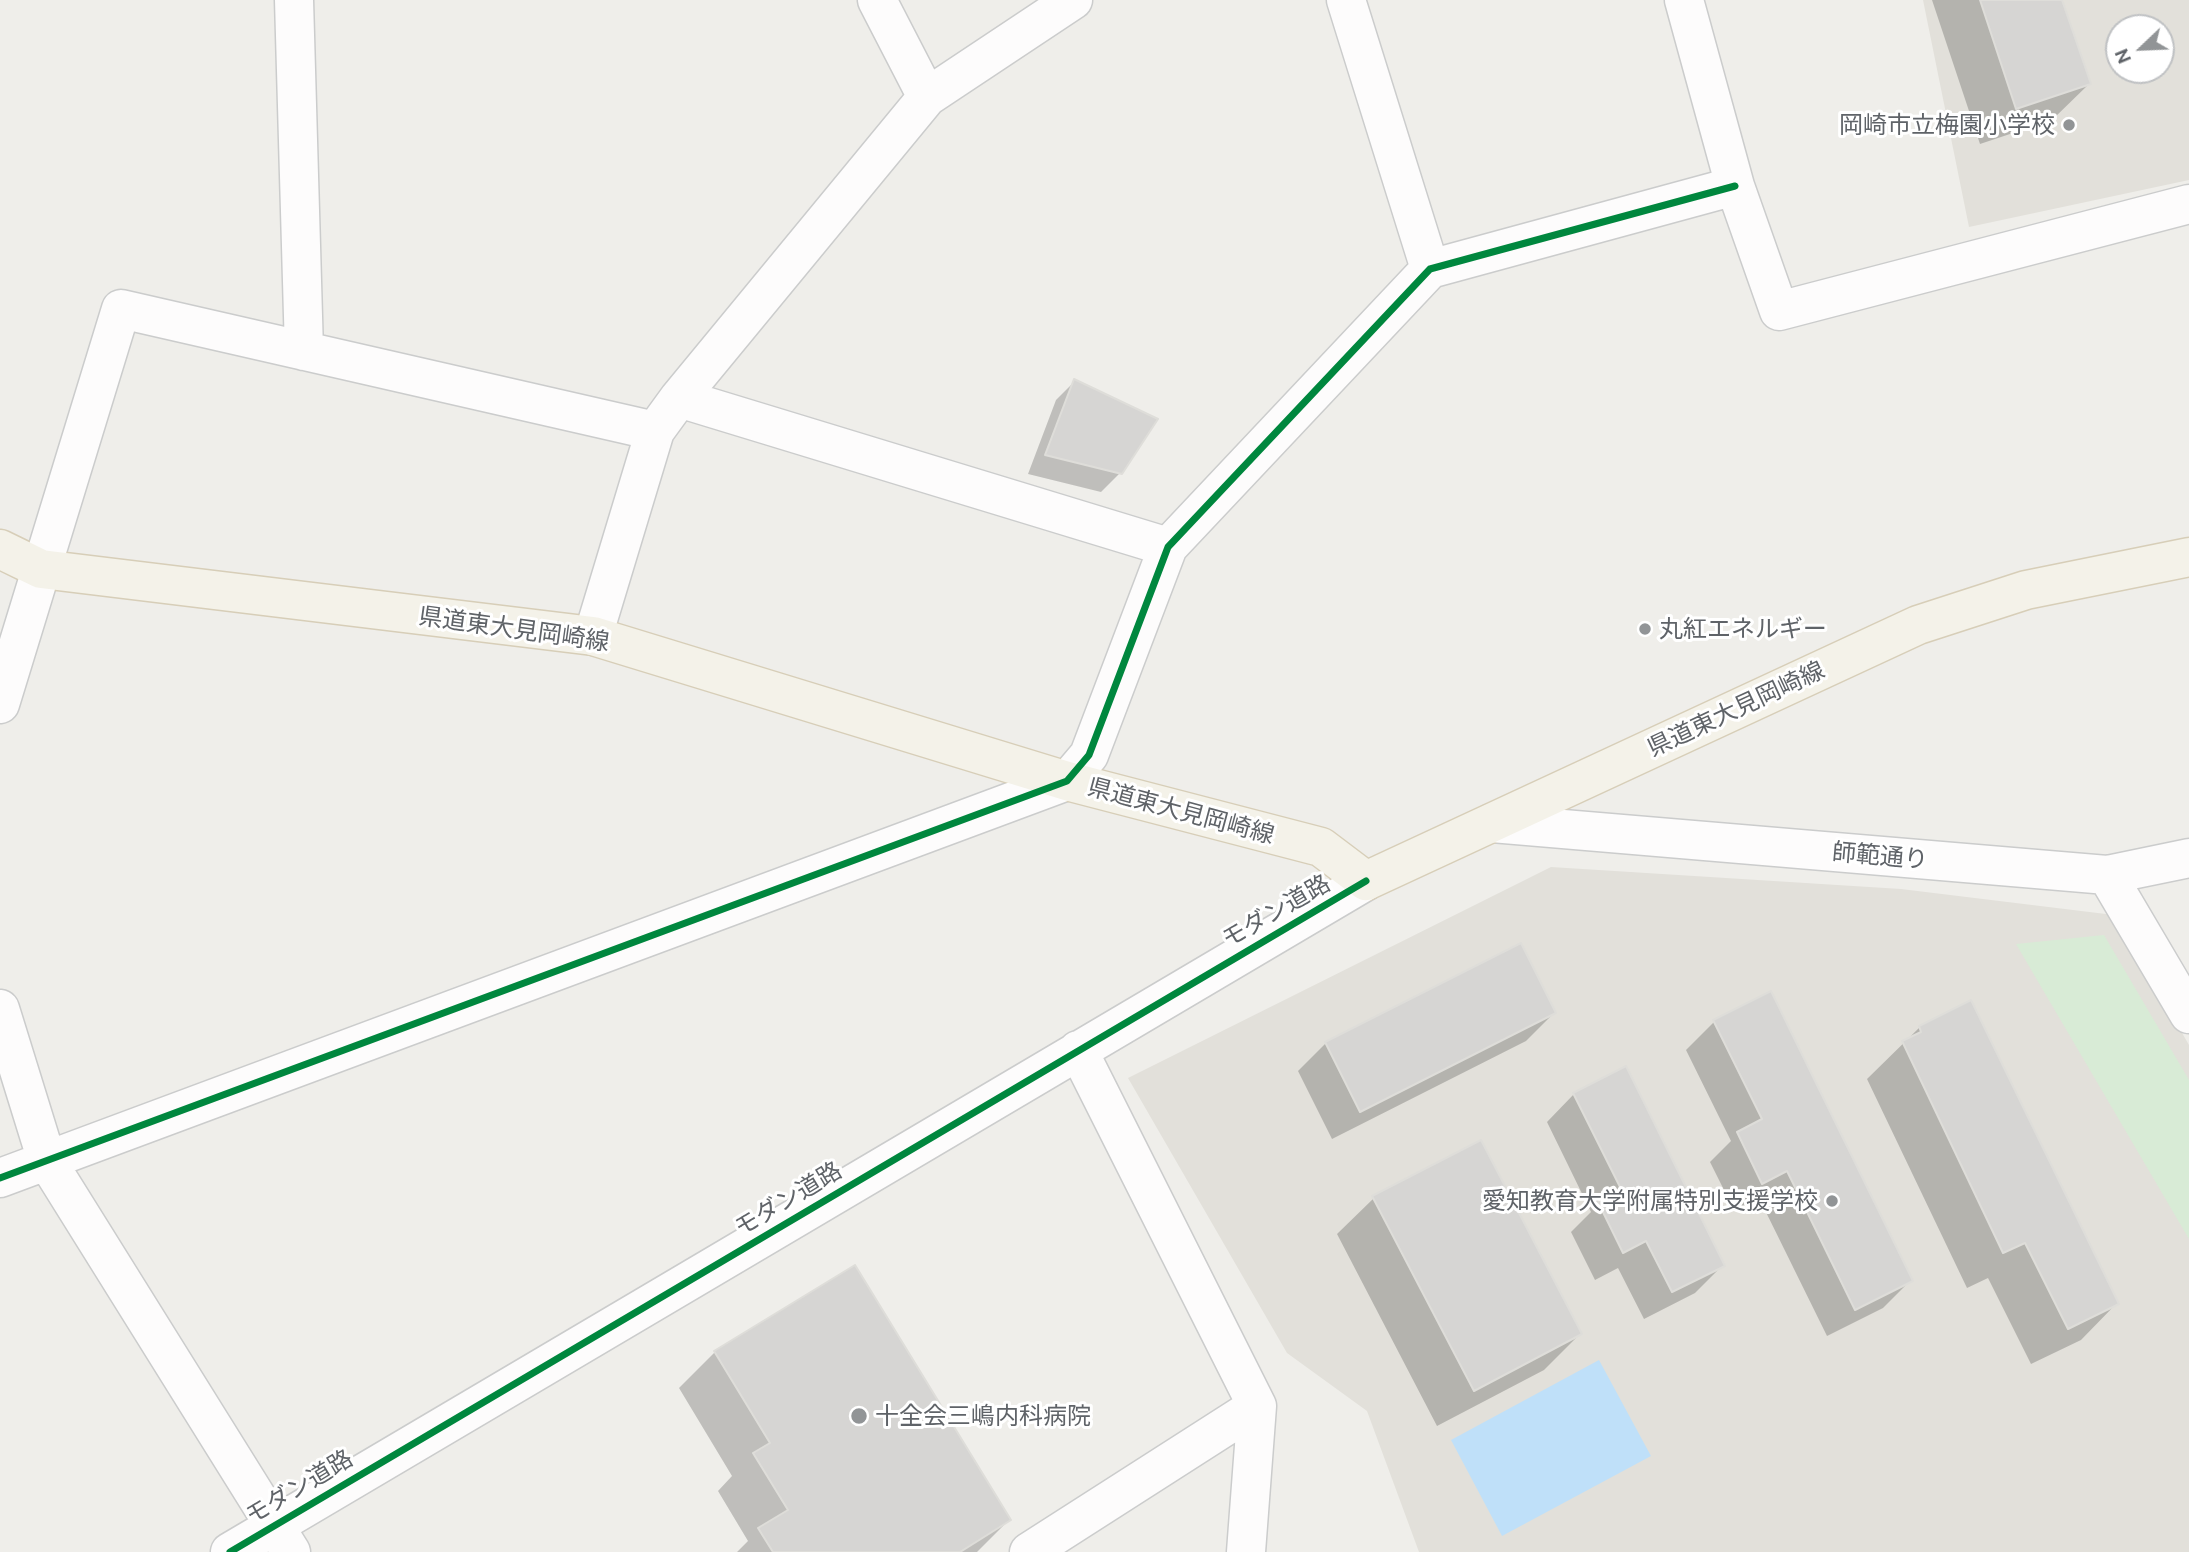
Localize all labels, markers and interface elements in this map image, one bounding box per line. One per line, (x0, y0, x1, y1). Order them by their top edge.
north arrow (2105, 14, 2175, 84)
text: N (2110, 46, 2135, 67)
place label: 岡崎市立梅園小学校 (1839, 111, 2055, 139)
marker: 岡崎市立梅園小学校 (2061, 117, 2077, 133)
street label: 県道東大見岡崎線 (417, 601, 611, 657)
place label: 丸紅エネルギー (1659, 615, 1827, 643)
marker: 丸紅エネルギー (1637, 621, 1653, 637)
street label: 県道東大見岡崎線 (1643, 655, 1829, 763)
street label: 県道東大見岡崎線 (1085, 772, 1277, 850)
street label: 師範通り (1831, 837, 1929, 875)
street label: モダン道路 (1217, 869, 1335, 953)
street label: モダン道路 (729, 1156, 847, 1242)
place label: 愛知教育大学附属特別支援学校 (1482, 1187, 1818, 1215)
marker: 愛知教育大学附属特別支援学校 (1824, 1193, 1840, 1209)
place label: 十全会三嶋内科病院 (875, 1402, 1091, 1430)
marker: 十全会三嶋内科病院 (849, 1406, 869, 1426)
street label: モダン道路 (240, 1444, 358, 1530)

